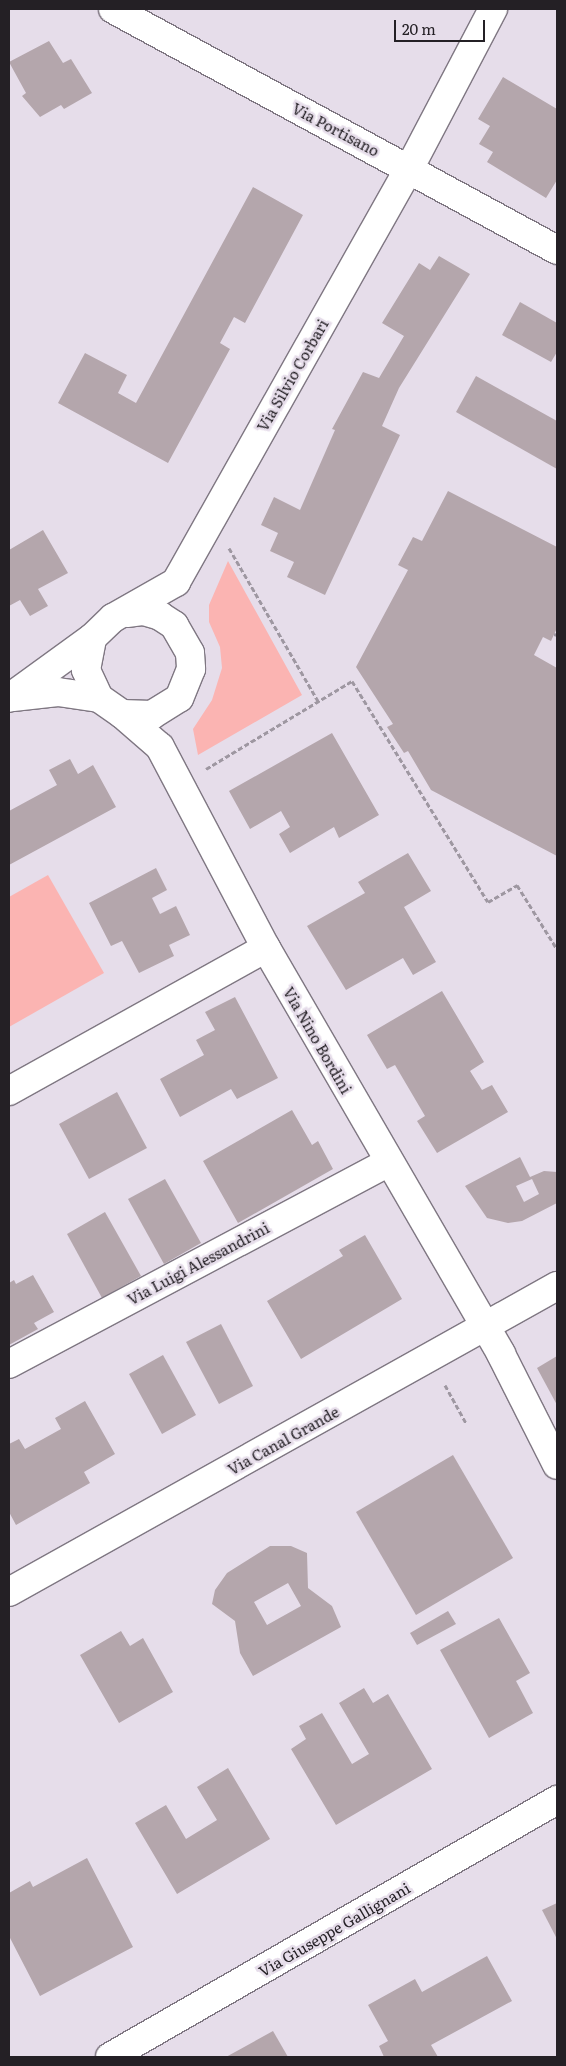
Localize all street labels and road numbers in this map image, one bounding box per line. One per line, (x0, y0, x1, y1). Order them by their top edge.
street label: Via Portisano (289, 98, 383, 160)
street label: Via Silvio Corbari (253, 316, 331, 434)
street label: Via Nino Bordini (280, 983, 356, 1097)
street label: Via Luigi Alessandrini (124, 1218, 272, 1308)
street label: Via Canal Grande (224, 1402, 342, 1478)
street label: Via Giuseppe Gallignani (255, 1878, 413, 1980)

